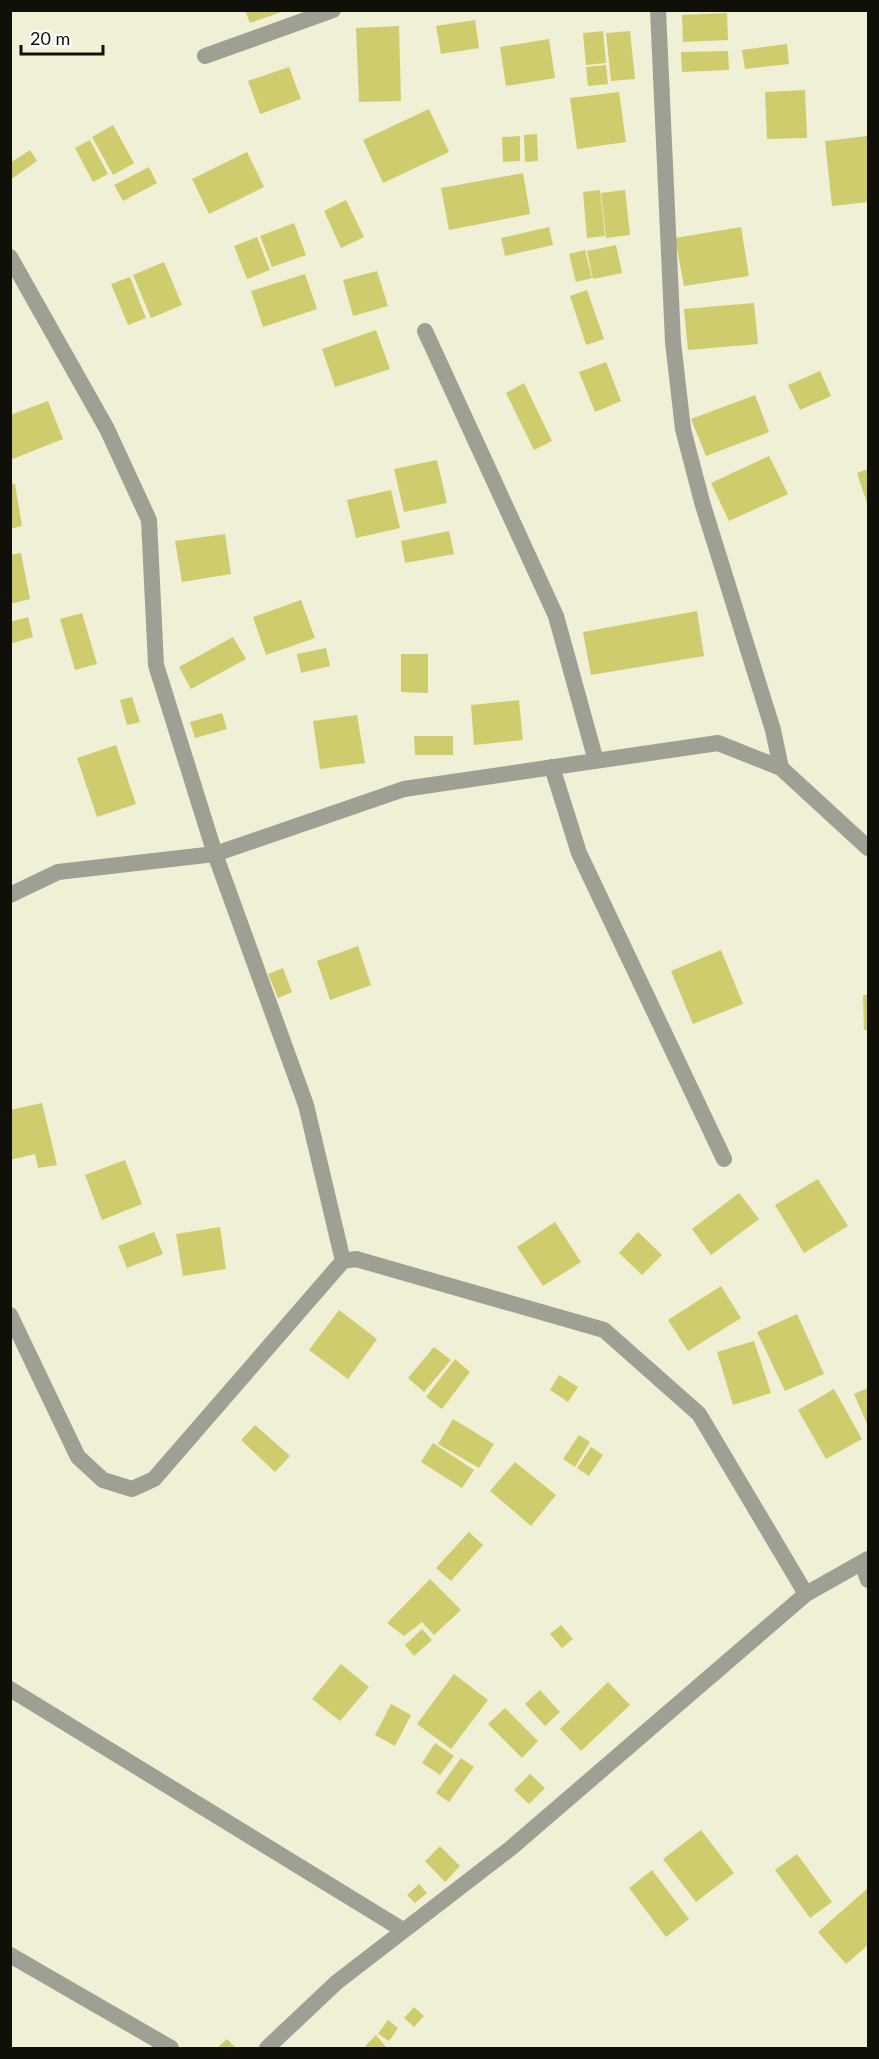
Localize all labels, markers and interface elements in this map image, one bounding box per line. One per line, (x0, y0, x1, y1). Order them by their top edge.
scale bar (21, 18, 104, 56)
text: 20 m (30, 27, 70, 49)

